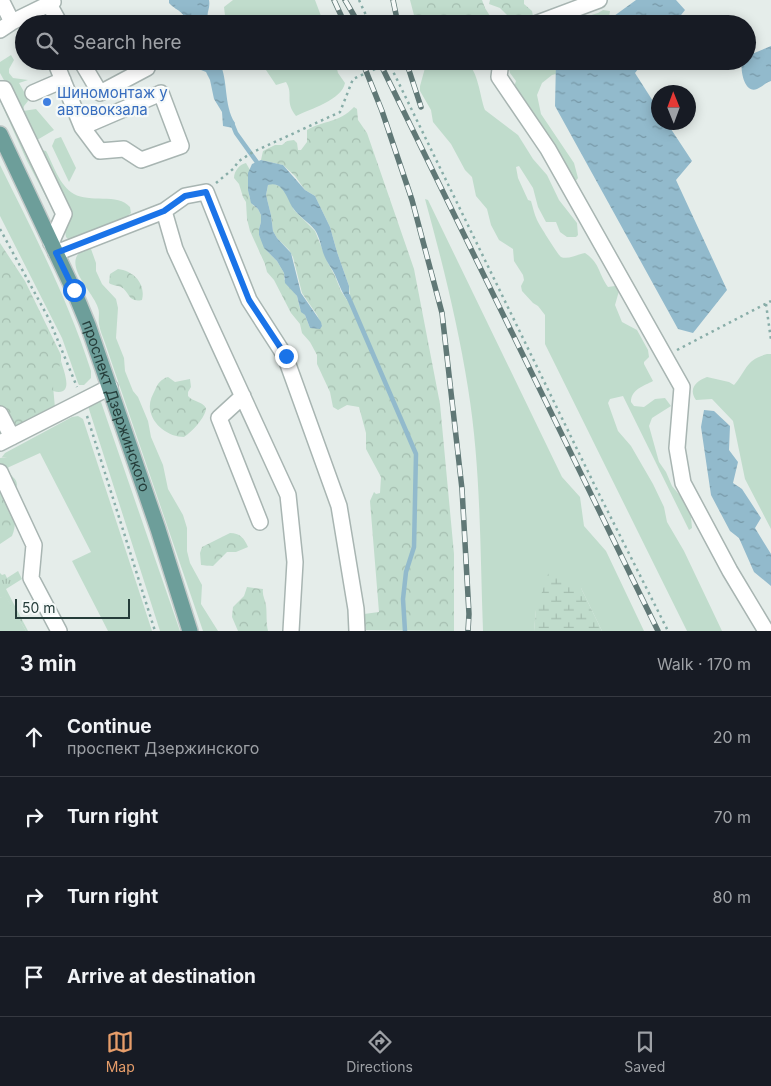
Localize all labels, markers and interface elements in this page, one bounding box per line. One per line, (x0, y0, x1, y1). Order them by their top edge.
search box (15, 15, 756, 70)
icon: search (33, 29, 61, 57)
text: Search here (73, 31, 182, 54)
place label: Шиномонтаж у автовокзала (57, 83, 168, 119)
north arrow (651, 85, 696, 130)
marker: Шиномонтаж у автовокзала (41, 96, 53, 108)
route start (63, 279, 86, 302)
street label: проспект Дзержинского (78, 317, 155, 494)
route end (275, 345, 298, 368)
scale bar (15, 596, 130, 619)
text: 50 m (22, 599, 56, 616)
text: 3 min (20, 651, 76, 676)
text: Walk · 170 m (657, 654, 751, 674)
text: Continue (67, 715, 152, 738)
icon: ahead (20, 723, 48, 751)
text: 20 m (713, 727, 751, 747)
text: проспект Дзержинского (67, 738, 259, 758)
icon: right (20, 803, 48, 831)
text: Turn right (67, 805, 158, 828)
text: 70 m (714, 807, 751, 827)
icon: right (20, 883, 48, 911)
text: Turn right (67, 885, 158, 908)
text: 80 m (712, 887, 751, 907)
icon: arrive (20, 963, 48, 991)
text: Arrive at destination (67, 965, 256, 988)
tab: Map (106, 1028, 135, 1075)
tab: Directions (346, 1028, 413, 1075)
tab: Saved (624, 1028, 665, 1075)

